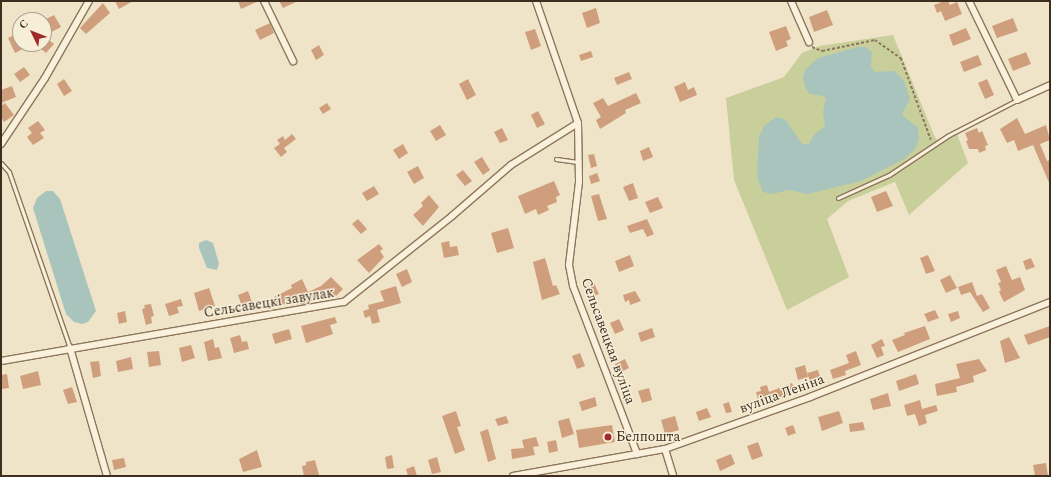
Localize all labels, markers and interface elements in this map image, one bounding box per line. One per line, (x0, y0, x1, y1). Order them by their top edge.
north arrow (12, 12, 52, 52)
text: С (15, 16, 32, 33)
street label: Сельсавецкая вуліца (577, 276, 639, 406)
street label: Сельсавецкі завулак (203, 284, 335, 322)
street label: вуліца Леніна (737, 371, 827, 417)
place label: Белпошта (616, 429, 680, 445)
marker: Белпошта (603, 432, 613, 442)

